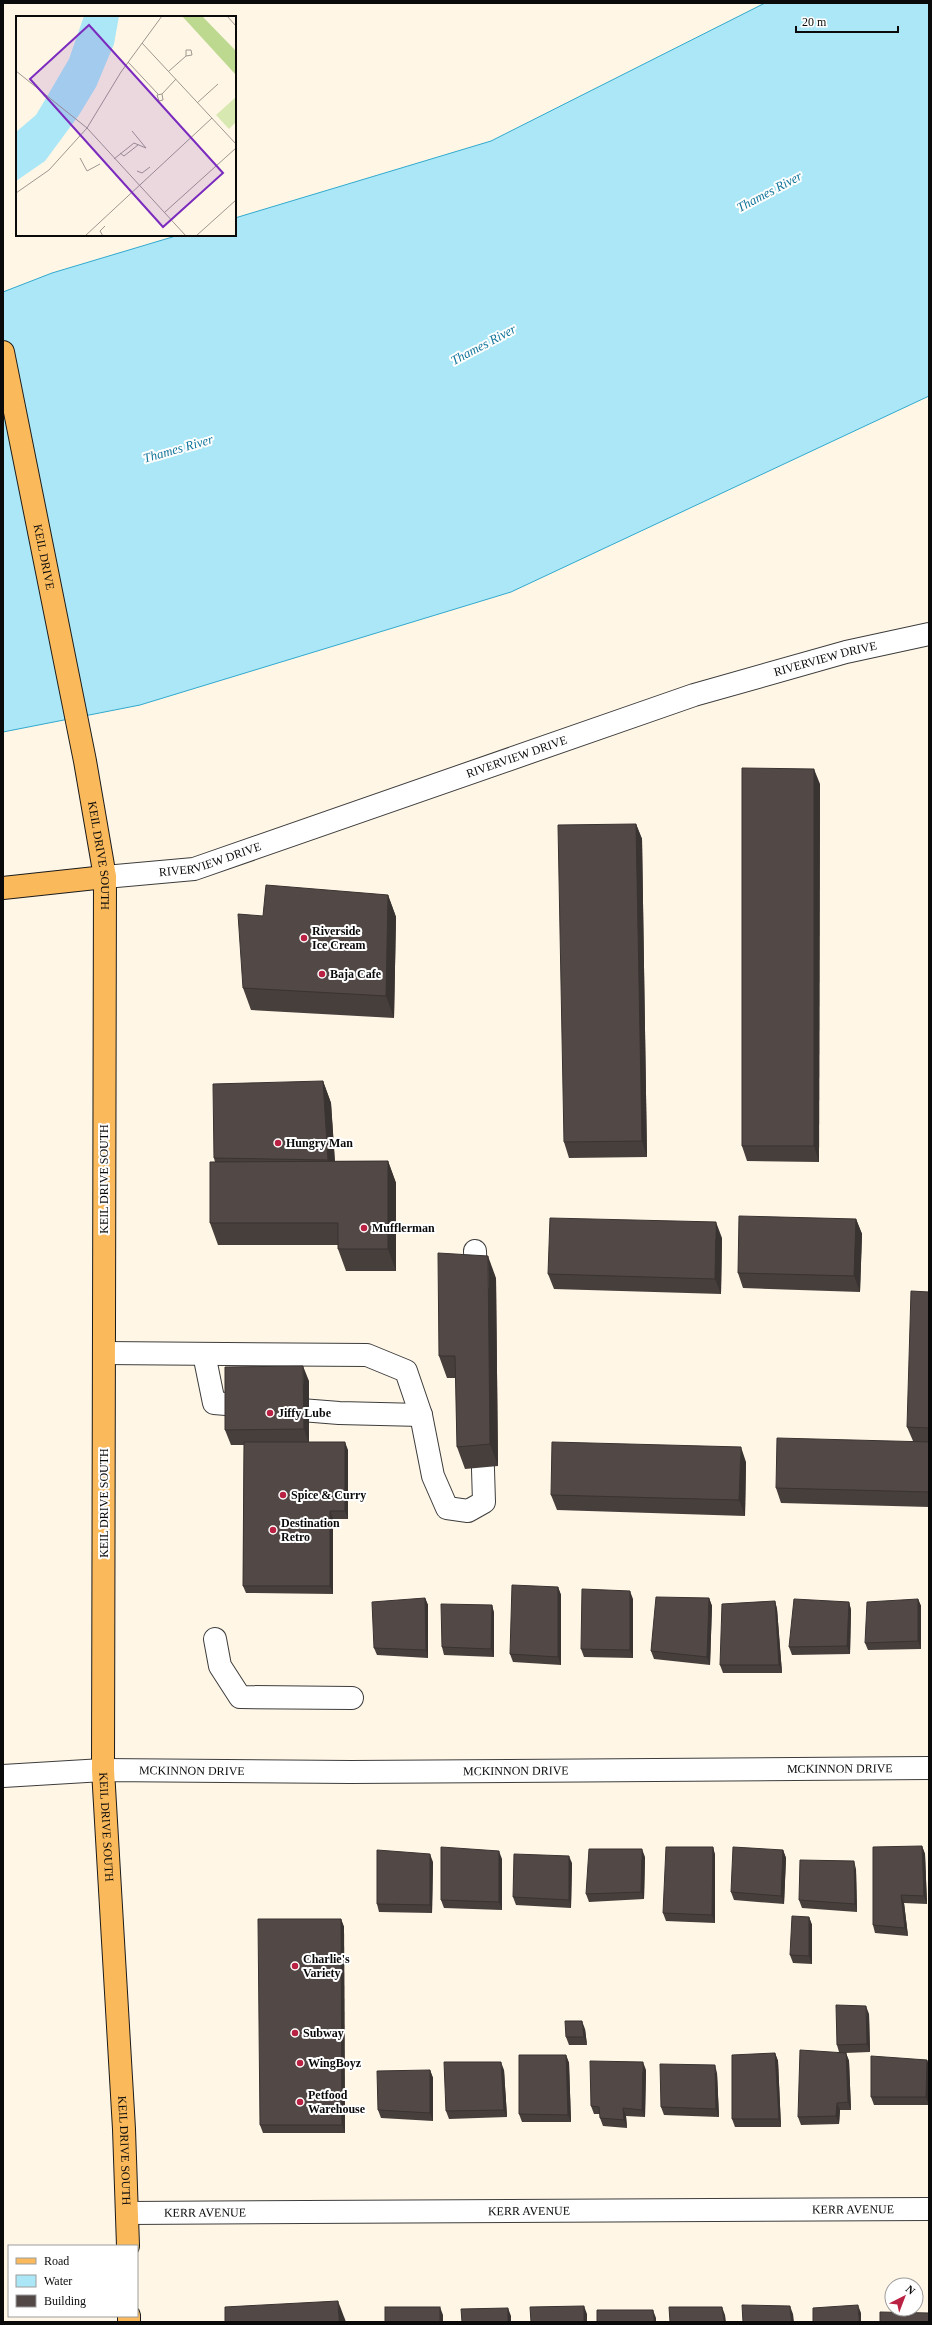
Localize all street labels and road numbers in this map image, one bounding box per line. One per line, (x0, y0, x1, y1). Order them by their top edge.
street label: KEIL DRIVE (31, 523, 57, 591)
street label: RIVERVIEW DRIVE (772, 639, 878, 679)
street label: RIVERVIEW DRIVE (464, 733, 569, 781)
street label: KEIL DRIVE SOUTH (85, 800, 112, 910)
street label: RIVERVIEW DRIVE (158, 839, 263, 879)
street label: KEIL DRIVE SOUTH (97, 1124, 111, 1234)
street label: KEIL DRIVE SOUTH (97, 1448, 111, 1558)
street label: MCKINNON DRIVE (787, 1761, 893, 1776)
street label: MCKINNON DRIVE (139, 1763, 245, 1778)
street label: MCKINNON DRIVE (463, 1763, 569, 1778)
street label: KEIL DRIVE SOUTH (96, 1772, 117, 1883)
street label: KEIL DRIVE SOUTH (115, 2095, 134, 2206)
street label: KERR AVENUE (812, 2202, 894, 2217)
street label: KERR AVENUE (488, 2204, 570, 2218)
street label: KERR AVENUE (164, 2205, 246, 2220)

